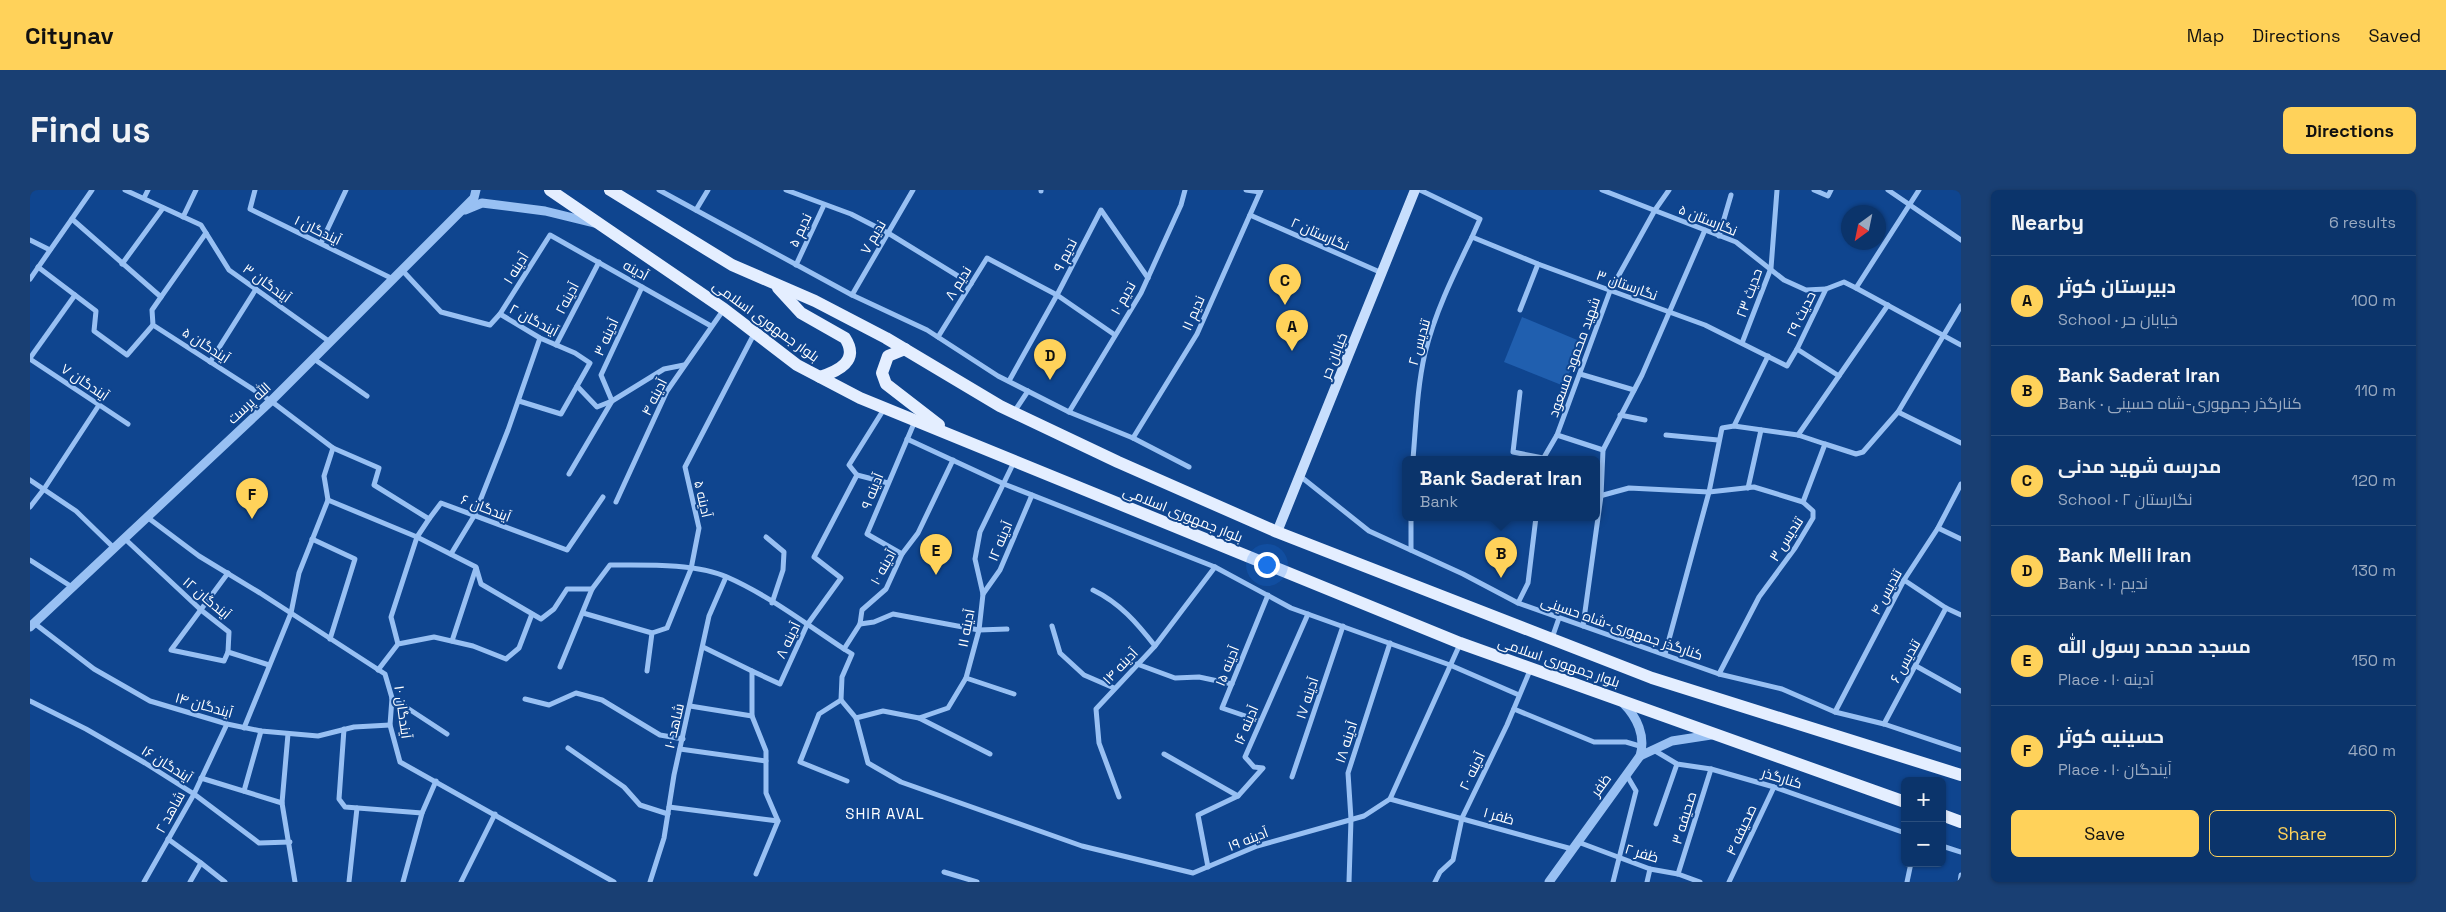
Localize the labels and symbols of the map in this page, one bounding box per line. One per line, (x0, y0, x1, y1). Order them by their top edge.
street label: نگارستان ۵ (1676, 200, 1740, 240)
north arrow (1841, 205, 1886, 250)
street label: ندیم ۵ (784, 210, 817, 250)
street label: آیندگان ۱ (292, 211, 345, 249)
street label: نگارستان ۲ (1288, 213, 1352, 255)
street label: ندیم ۷ (856, 217, 891, 258)
street label: ندیم ۹ (1049, 235, 1082, 275)
street label: آدینه ۱ (499, 248, 533, 287)
street label: آدینه (620, 256, 652, 284)
street label: آیندگان ۳ (239, 260, 295, 307)
street label: ندیم ۸ (941, 263, 976, 304)
pin: C (1269, 264, 1301, 305)
street label: نگارستان ۳ (1594, 266, 1660, 304)
street label: حدیث ۲۳ (1732, 266, 1766, 320)
street label: بلوار جمهوری اسلامی (709, 276, 823, 366)
street label: ندیم ۱۰ (1106, 278, 1141, 318)
street label: آدینه۲ (551, 279, 583, 317)
street label: حدیث ۲۹ (1782, 288, 1820, 340)
street label: ندیم ۱۱ (1177, 293, 1210, 334)
street label: شهید محمود مسعود (1544, 295, 1604, 419)
street label: آیندگان ۲ (506, 300, 562, 340)
pin: A (1276, 310, 1308, 351)
street label: آدینه ۳ (589, 315, 623, 359)
street label: تندیس ۲ (1404, 316, 1434, 367)
street label: آیندگان ۵ (179, 323, 233, 367)
street label: خیابان حر (1316, 330, 1351, 383)
pin: D (1034, 339, 1066, 380)
street label: آیندگان ۷ (57, 359, 113, 405)
street label: آدینه ۴ (637, 375, 671, 419)
street label: الله پرست (223, 378, 275, 428)
street label: آدینه ۹ (857, 470, 887, 512)
pin: F (236, 478, 268, 519)
street label: آدینه ۵ (690, 479, 716, 520)
street label: بلوار جمهوری اسلامی (1120, 482, 1246, 546)
street label: آیندگان ۶ (458, 490, 514, 526)
street label: تندیس ۳ (1765, 513, 1807, 565)
street label: آدینه ۱۲ (984, 518, 1017, 564)
pin: E (920, 534, 952, 575)
pin: B (1485, 537, 1517, 578)
street label: آدینه ۱۰ (866, 546, 900, 588)
your location (1254, 552, 1280, 578)
street label: تندیس ۴ (1866, 566, 1906, 618)
street label: آیندگان ۱۲ (179, 573, 235, 623)
street label: کنارگذر جمهوری-شاه حسینی (1539, 592, 1705, 664)
street label: آدینه ۱۱ (953, 607, 979, 649)
street label: آدینه ۸ (771, 618, 805, 661)
street label: بلوار جمهوری اسلامی (1496, 633, 1622, 691)
street label: تندیس ۶ (1886, 636, 1924, 686)
street label: آدینه ۱۵ (1211, 643, 1243, 689)
street label: آدینه ۱۴ (1098, 644, 1142, 688)
street label: آدینه ۱۷ (1291, 674, 1323, 721)
street label: آیندگان ۱۰ (390, 684, 416, 740)
street label: آیندگان ۱۴ (173, 688, 235, 722)
street label: شاهد ۱۰ (660, 702, 688, 750)
street label: آدینه ۱۶ (1230, 702, 1262, 747)
street label: آدینه ۱۸ (1331, 718, 1361, 765)
street label: آیندگان ۱۶ (138, 741, 196, 787)
street label: آدینه ۲۰ (1455, 748, 1489, 793)
street label: کنارگذر (1759, 763, 1804, 793)
street label: ظفر (1586, 770, 1615, 801)
street label: شاهد ۲ (151, 788, 189, 836)
street label: صحیفه ۳ (1667, 789, 1701, 847)
street label: صحیفه ۴ (1721, 802, 1761, 858)
street label: ظفر ۱ (1481, 803, 1517, 829)
district label: SHIR AVAL (845, 804, 925, 823)
street label: آدینه ۱۹ (1225, 823, 1271, 855)
street label: ظفر ۲ (1623, 839, 1661, 867)

